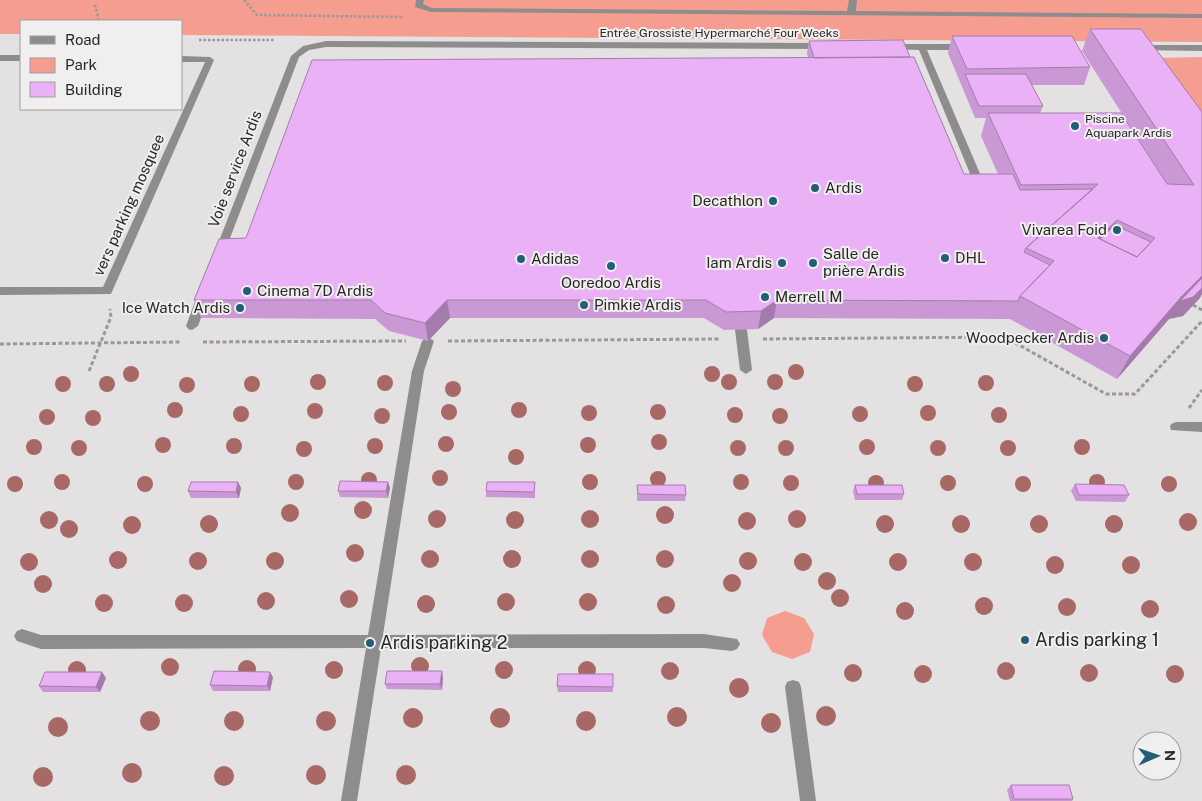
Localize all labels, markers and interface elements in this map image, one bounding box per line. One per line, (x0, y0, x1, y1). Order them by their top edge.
legend (20, 20, 182, 110)
street label: Entrée Grossiste Hypermarché Four Weeks (599, 26, 839, 40)
text: Road (65, 31, 101, 48)
text: Park (65, 56, 97, 73)
text: Building (65, 81, 123, 98)
street label: Voie service Ardis (204, 108, 265, 230)
place label: Piscine Aquapark Ardis (1085, 112, 1172, 140)
marker: Piscine Aquapark Ardis (1069, 120, 1081, 132)
street label: vers parking mosquee (90, 131, 168, 278)
place label: Ardis (825, 179, 862, 196)
marker: Ardis (809, 182, 821, 194)
place label: Decathlon (692, 192, 763, 209)
marker: Decathlon (767, 195, 779, 207)
place label: Vivarea Foid (1022, 221, 1107, 238)
marker: Vivarea Foid (1111, 224, 1123, 236)
place label: Salle de prière Ardis (823, 245, 905, 279)
place label: DHL (955, 249, 986, 266)
place label: Adidas (531, 250, 579, 267)
marker: DHL (939, 252, 951, 264)
marker: Adidas (515, 253, 527, 265)
place label: Iam Ardis (706, 254, 772, 271)
marker: Iam Ardis (776, 257, 788, 269)
marker: Salle de prière Ardis (807, 257, 819, 269)
marker: Ooredoo Ardis (605, 260, 617, 272)
place label: Ooredoo Ardis (561, 274, 661, 291)
place label: Cinema 7D Ardis (257, 282, 373, 299)
marker: Cinema 7D Ardis (241, 285, 253, 297)
place label: Merrell M (775, 288, 843, 305)
marker: Merrell M (759, 291, 771, 303)
place label: Pimkie Ardis (594, 296, 681, 313)
place label: Ice Watch Ardis (122, 299, 230, 316)
marker: Pimkie Ardis (578, 299, 590, 311)
marker: Ice Watch Ardis (234, 302, 246, 314)
place label: Woodpecker Ardis (966, 329, 1094, 346)
marker: Woodpecker Ardis (1098, 332, 1110, 344)
place label: Ardis parking 1 (1035, 629, 1159, 650)
place label: Ardis parking 2 (380, 632, 507, 653)
marker: Ardis parking 1 (1019, 634, 1031, 646)
marker: Ardis parking 2 (364, 637, 376, 649)
north arrow (1132, 731, 1182, 781)
text: N (1162, 750, 1178, 761)

